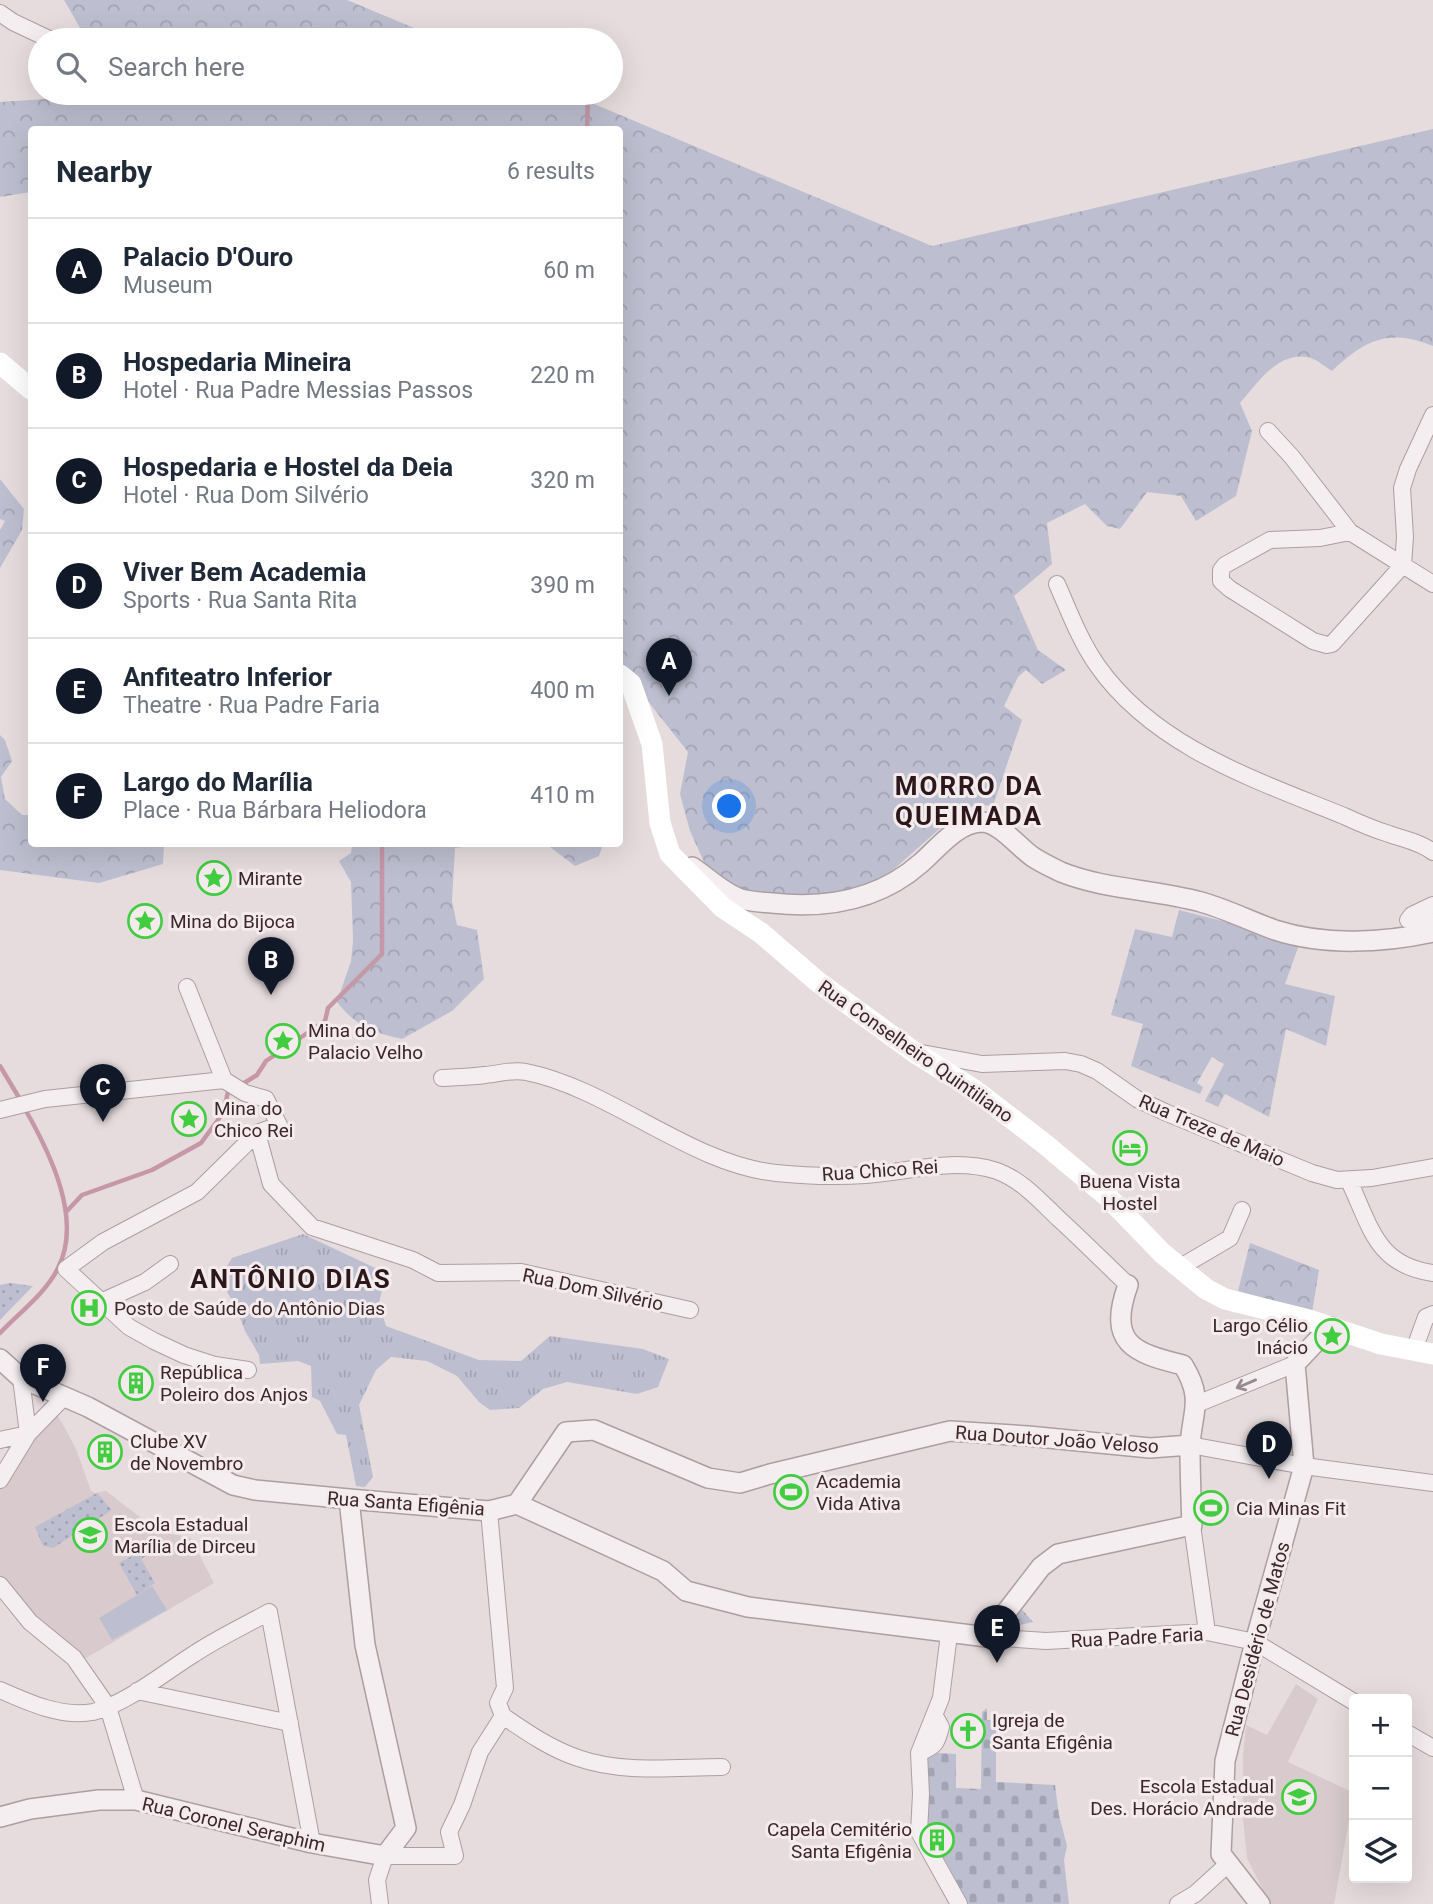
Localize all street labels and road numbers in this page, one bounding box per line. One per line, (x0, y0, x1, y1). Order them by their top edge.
street label: Rua Conselheiro Quintiliano (814, 975, 1018, 1128)
street label: Rua Treze de Maio (1136, 1089, 1288, 1171)
street label: Rua Chico Rei (821, 1155, 939, 1186)
street label: Rua Dom Silvério (520, 1263, 665, 1316)
street label: Rua Doutor João Veloso (954, 1421, 1160, 1458)
street label: Rua Santa Efigênia (326, 1487, 486, 1520)
street label: Rua Desidério de Matos (1220, 1539, 1295, 1739)
street label: Rua Padre Faria (1070, 1623, 1204, 1652)
street label: Rua Coronel Seraphim (140, 1792, 328, 1857)

